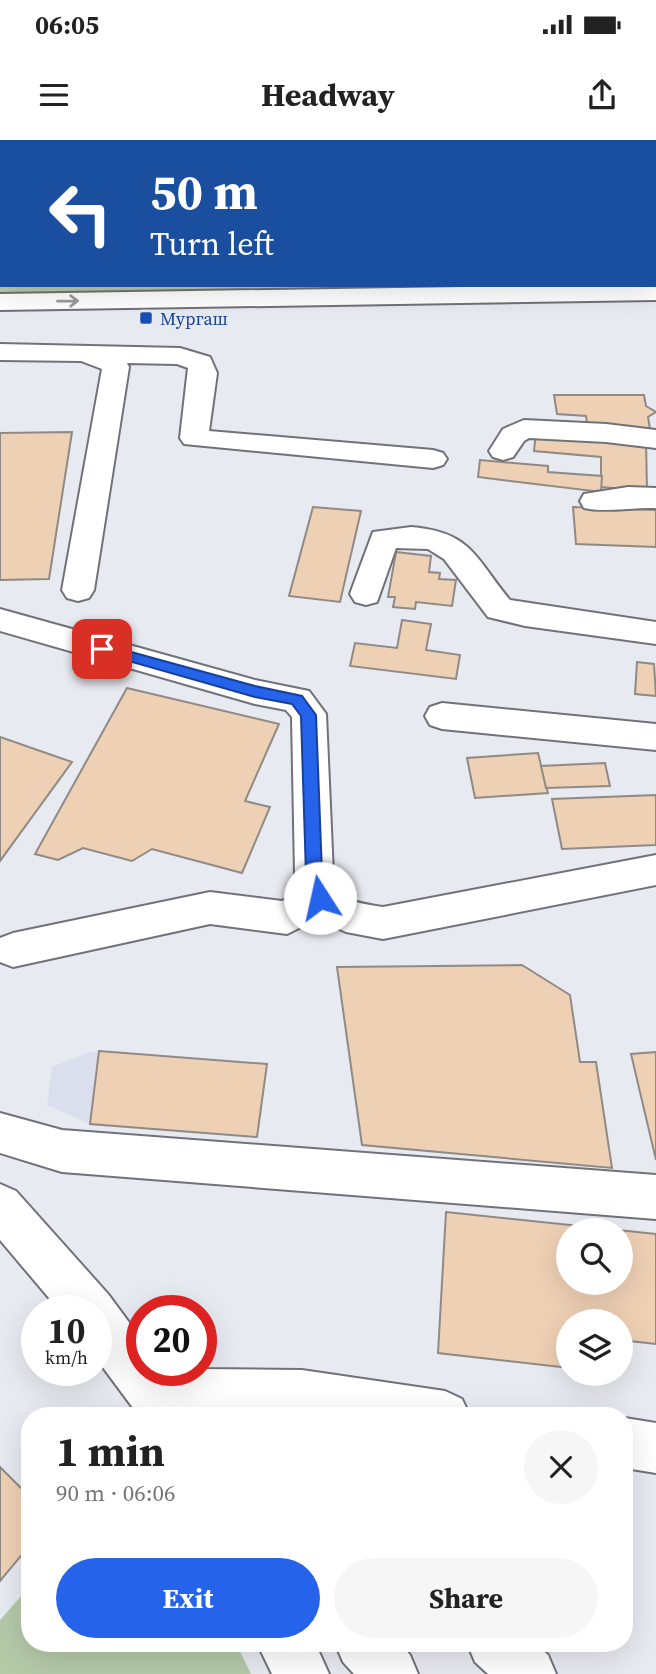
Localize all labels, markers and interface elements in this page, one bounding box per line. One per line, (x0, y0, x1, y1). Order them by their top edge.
text: 06:05 (35, 7, 99, 43)
text: Headway (261, 73, 395, 117)
icon: menu (35, 76, 73, 114)
icon: share (583, 76, 621, 114)
text: 50 m (150, 158, 258, 225)
icon: left (35, 168, 126, 259)
text: Turn left (150, 222, 274, 266)
one-way arrow (56, 294, 79, 308)
place label: Мургаш (160, 306, 228, 331)
marker: Мургаш (138, 310, 154, 326)
pin (72, 619, 132, 679)
icon: arrive (83, 630, 121, 668)
position arrow (283, 861, 357, 935)
map controls (556, 1218, 633, 1386)
button: search (556, 1218, 633, 1295)
speed limit sign: 20 (126, 1295, 217, 1386)
text: 10 (48, 1307, 85, 1355)
button: layers (556, 1309, 633, 1386)
text: km/h (45, 1345, 88, 1370)
text: 1 min (56, 1422, 165, 1480)
button: close (524, 1430, 598, 1504)
text: 90 m · 06:06 (56, 1477, 176, 1509)
button: Exit (56, 1558, 320, 1638)
button: Share (334, 1558, 598, 1638)

